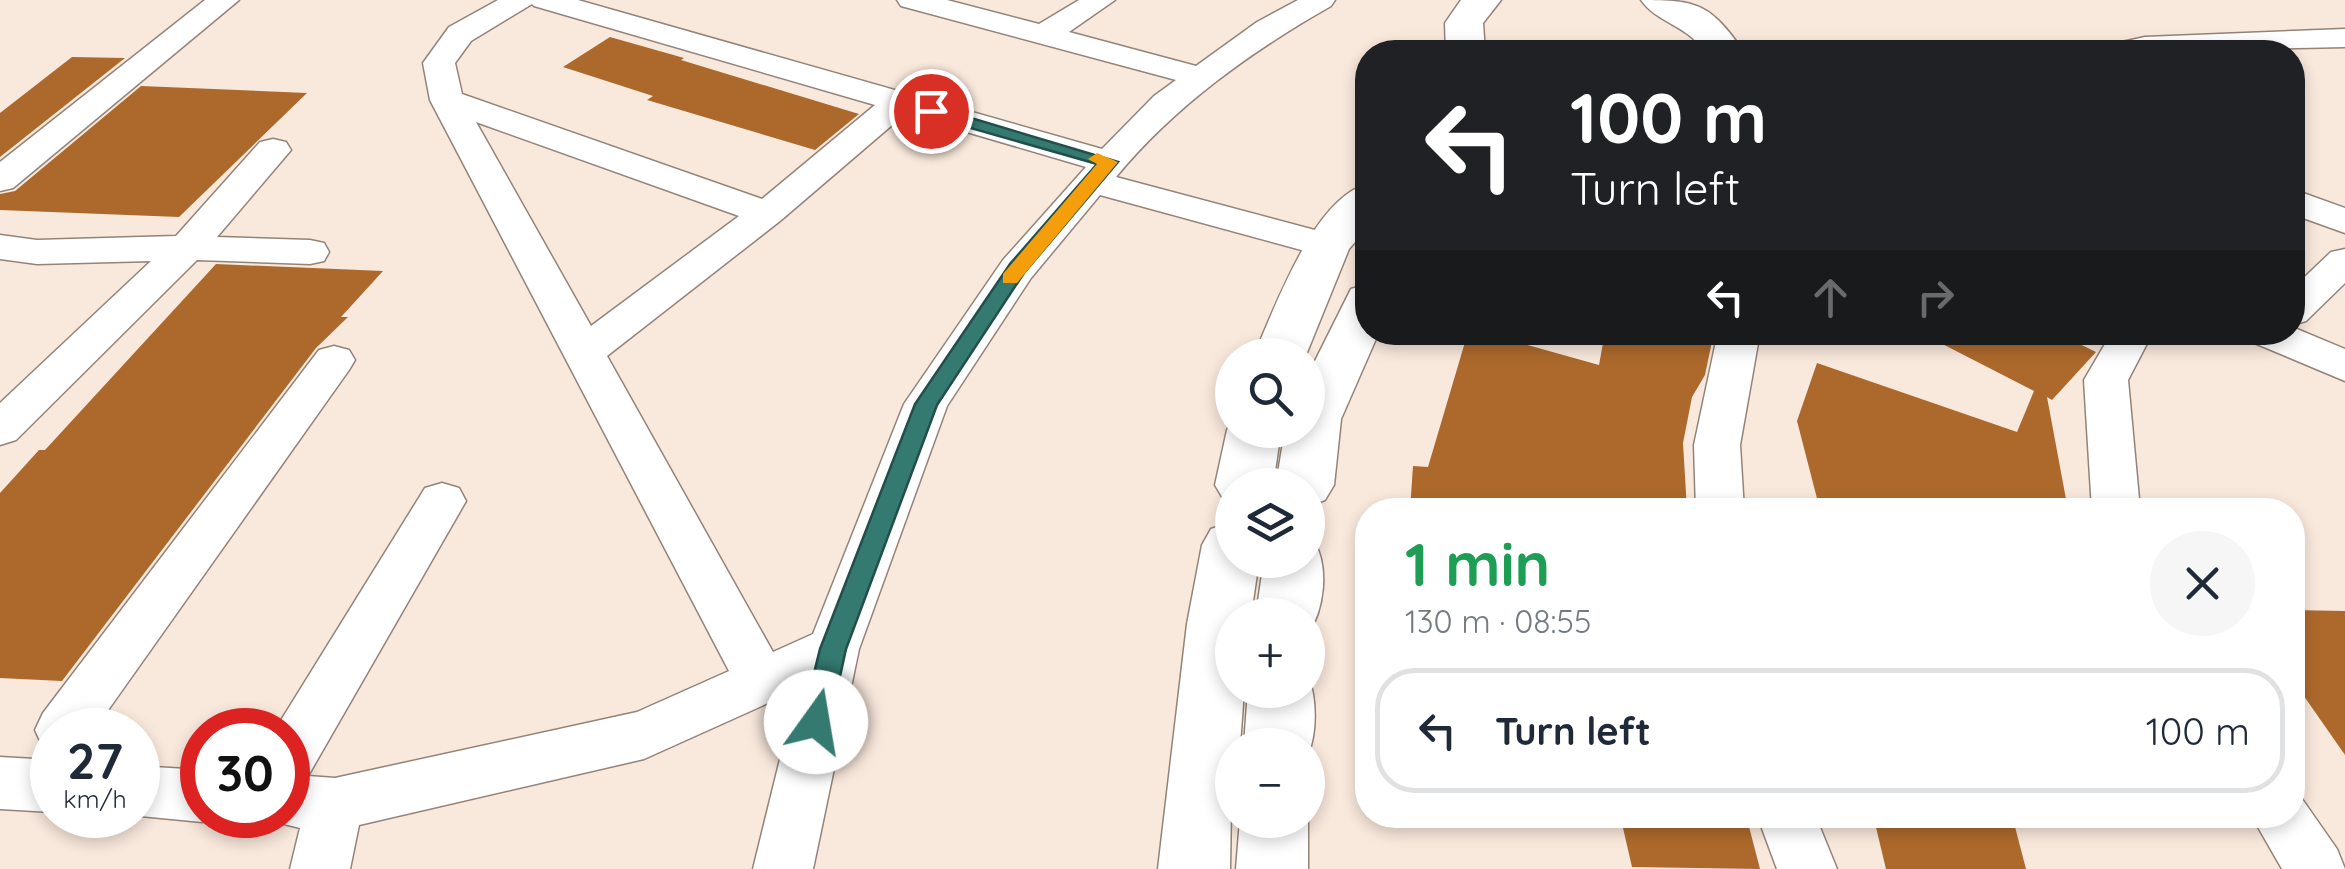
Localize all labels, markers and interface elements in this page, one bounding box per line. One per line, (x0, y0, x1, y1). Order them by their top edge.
pin (889, 69, 974, 154)
text: 100 m (1570, 73, 1767, 161)
icon: left (1405, 80, 1535, 210)
icon: arrive (904, 84, 959, 139)
text: Turn left (1570, 160, 1740, 216)
icon: left (1698, 270, 1753, 325)
icon: ahead (1803, 270, 1858, 325)
icon: right (1908, 270, 1963, 325)
map controls (1215, 338, 1325, 838)
button: search (1215, 338, 1325, 448)
button: layers (1215, 468, 1325, 578)
text: 1 min (1405, 526, 1550, 601)
button: close (2150, 531, 2255, 636)
button: + (1215, 598, 1325, 708)
text: 130 m · 08:55 (1405, 601, 1591, 641)
position arrow (764, 670, 868, 774)
icon: left (1410, 703, 1465, 758)
text: Turn left (1495, 707, 1651, 755)
text: 100 m (2146, 707, 2250, 755)
speed limit sign: 30 (180, 708, 310, 838)
button: − (1215, 728, 1325, 838)
text: 27 (67, 729, 123, 792)
text: km/h (63, 783, 127, 814)

